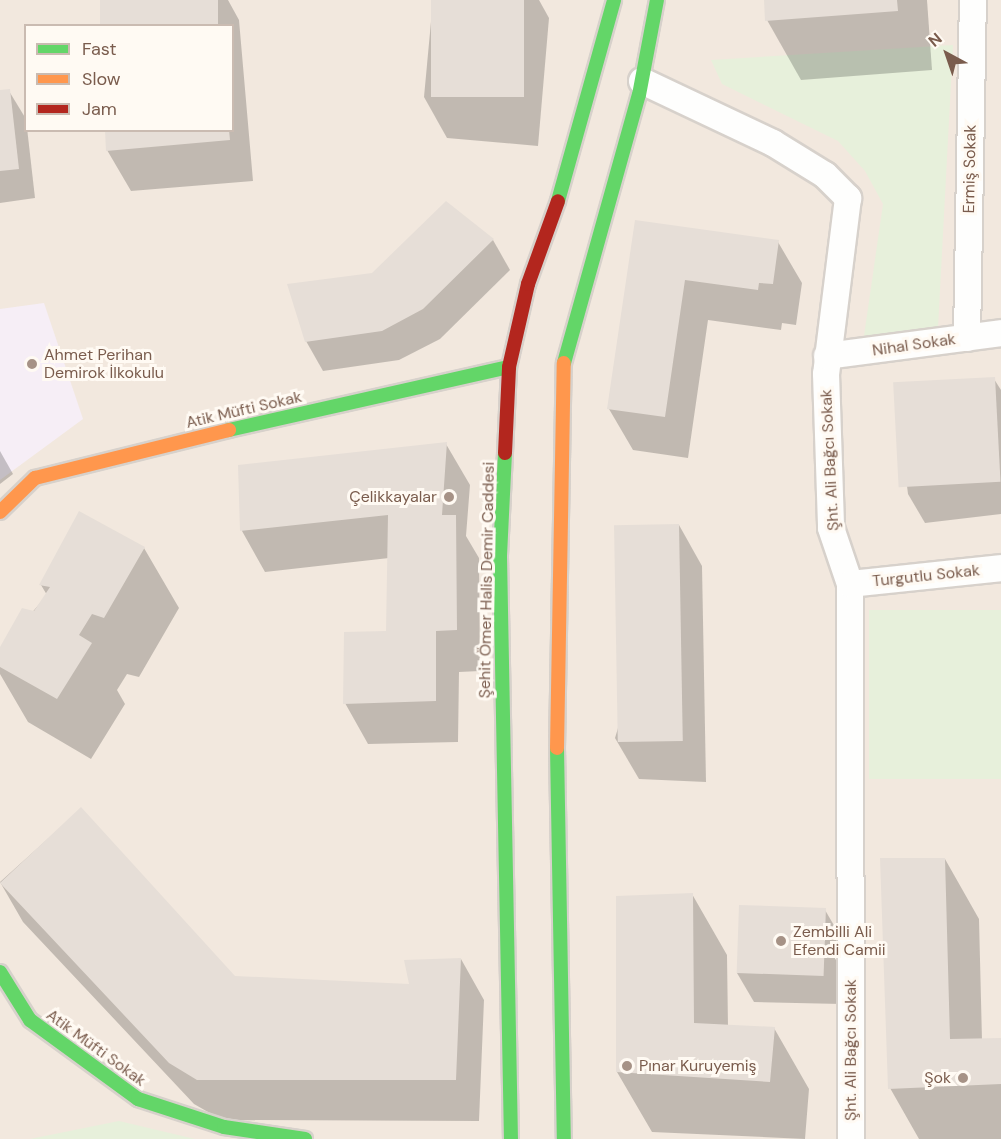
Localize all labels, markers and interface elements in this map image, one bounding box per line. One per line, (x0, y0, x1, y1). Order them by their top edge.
legend (24, 24, 234, 132)
north arrow (917, 24, 977, 84)
text: N (924, 28, 946, 52)
text: Fast (82, 37, 117, 61)
text: Slow (82, 67, 121, 91)
text: Jam (82, 97, 117, 121)
street label: Ermiş Sokak (960, 124, 980, 214)
street label: Nihal Sokak (871, 330, 957, 360)
place label: Ahmet Perihan Demirok İlkokulu (44, 345, 164, 383)
marker: Ahmet Perihan Demirok İlkokulu (25, 357, 39, 371)
street label: Atik Müfti Sokak (184, 387, 304, 433)
street label: Şht. Ali Bağcı Sokak (817, 389, 843, 531)
street label: Şehit Ömer Halis Demir Caddesi (475, 461, 499, 699)
place label: Çelikkayalar (349, 487, 437, 507)
marker: Çelikkayalar (442, 490, 456, 504)
street label: Turgutlu Sokak (871, 561, 981, 591)
place label: Zembilli Ali Efendi Camii (793, 922, 886, 960)
marker: Zembilli Ali Efendi Camii (774, 934, 788, 948)
street label: Şht. Ali Bağcı Sokak (841, 979, 861, 1121)
street label: Atik Müfti Sokak (42, 1005, 150, 1091)
place label: Pınar Kuruyemiş (639, 1056, 757, 1076)
marker: Pınar Kuruyemiş (620, 1059, 634, 1073)
place label: Şok (924, 1068, 951, 1088)
marker: Şok (956, 1071, 970, 1085)

